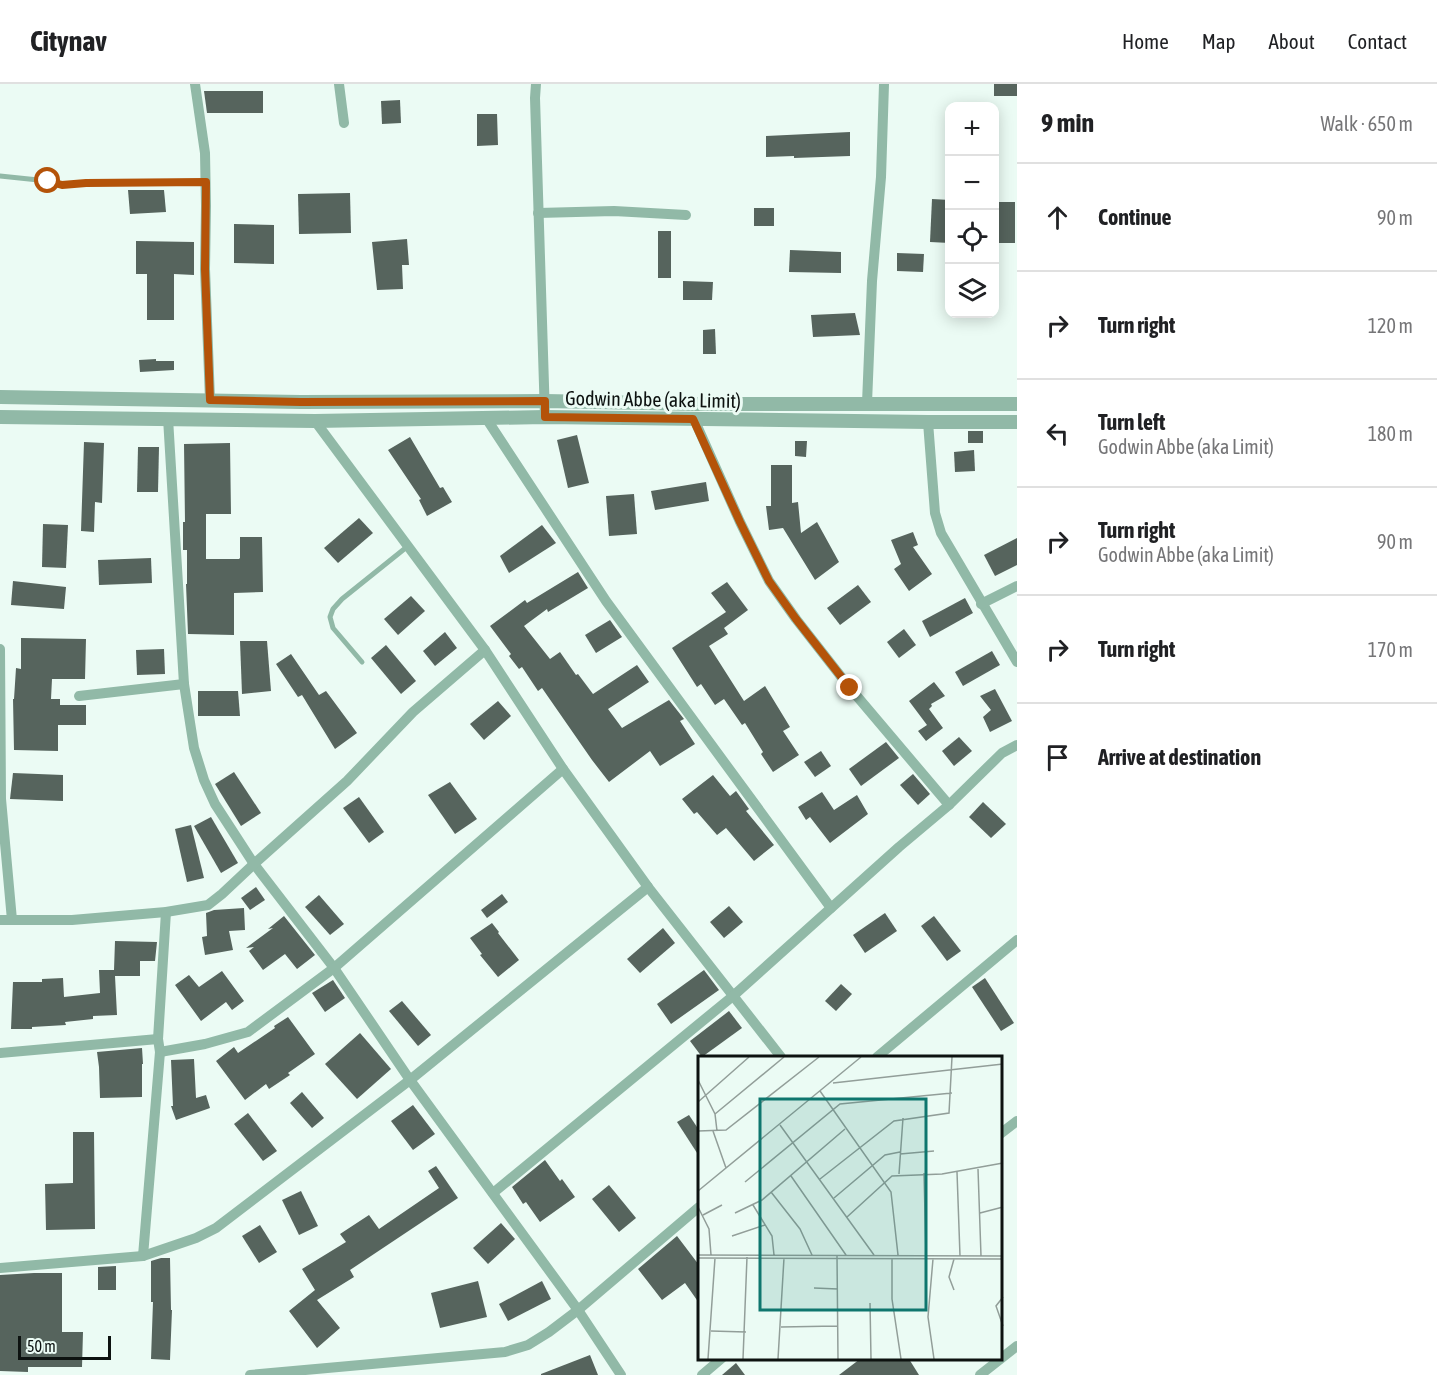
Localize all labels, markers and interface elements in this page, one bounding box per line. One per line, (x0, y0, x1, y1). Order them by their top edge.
text: Citynav (30, 25, 107, 57)
text: Home (1122, 29, 1169, 53)
text: Map (1202, 29, 1236, 53)
text: About (1269, 29, 1315, 53)
text: Contact (1348, 29, 1407, 53)
map controls (945, 102, 999, 318)
button: + (945, 102, 999, 156)
text: 9 min (1041, 108, 1094, 138)
text: Walk · 650 m (1321, 112, 1413, 135)
button: − (945, 156, 999, 210)
route start (34, 167, 60, 193)
icon: ahead (1041, 201, 1074, 234)
text: Continue (1098, 204, 1172, 230)
text: 90 m (1377, 206, 1413, 229)
button: locate (945, 210, 999, 264)
button: layers (945, 264, 999, 318)
icon: right (1041, 309, 1074, 342)
text: Turn right (1098, 312, 1175, 338)
text: 120 m (1368, 314, 1413, 337)
street label: Godwin Abbe (aka Limit) (565, 386, 741, 412)
text: Turn left (1098, 409, 1165, 435)
icon: left (1041, 417, 1074, 450)
text: 180 m (1368, 422, 1413, 445)
text: Godwin Abbe (aka Limit) (1098, 435, 1274, 458)
text: Turn right (1098, 517, 1175, 543)
icon: right (1041, 525, 1074, 558)
text: 90 m (1377, 530, 1413, 553)
text: Godwin Abbe (aka Limit) (1098, 543, 1274, 566)
icon: right (1041, 633, 1074, 666)
text: Turn right (1098, 636, 1175, 662)
text: 170 m (1368, 638, 1413, 661)
route end (836, 674, 862, 700)
icon: arrive (1041, 741, 1074, 774)
text: Arrive at destination (1098, 744, 1261, 770)
inset map (698, 1056, 1002, 1360)
scale bar (18, 1333, 111, 1360)
text: 50 m (27, 1337, 56, 1355)

